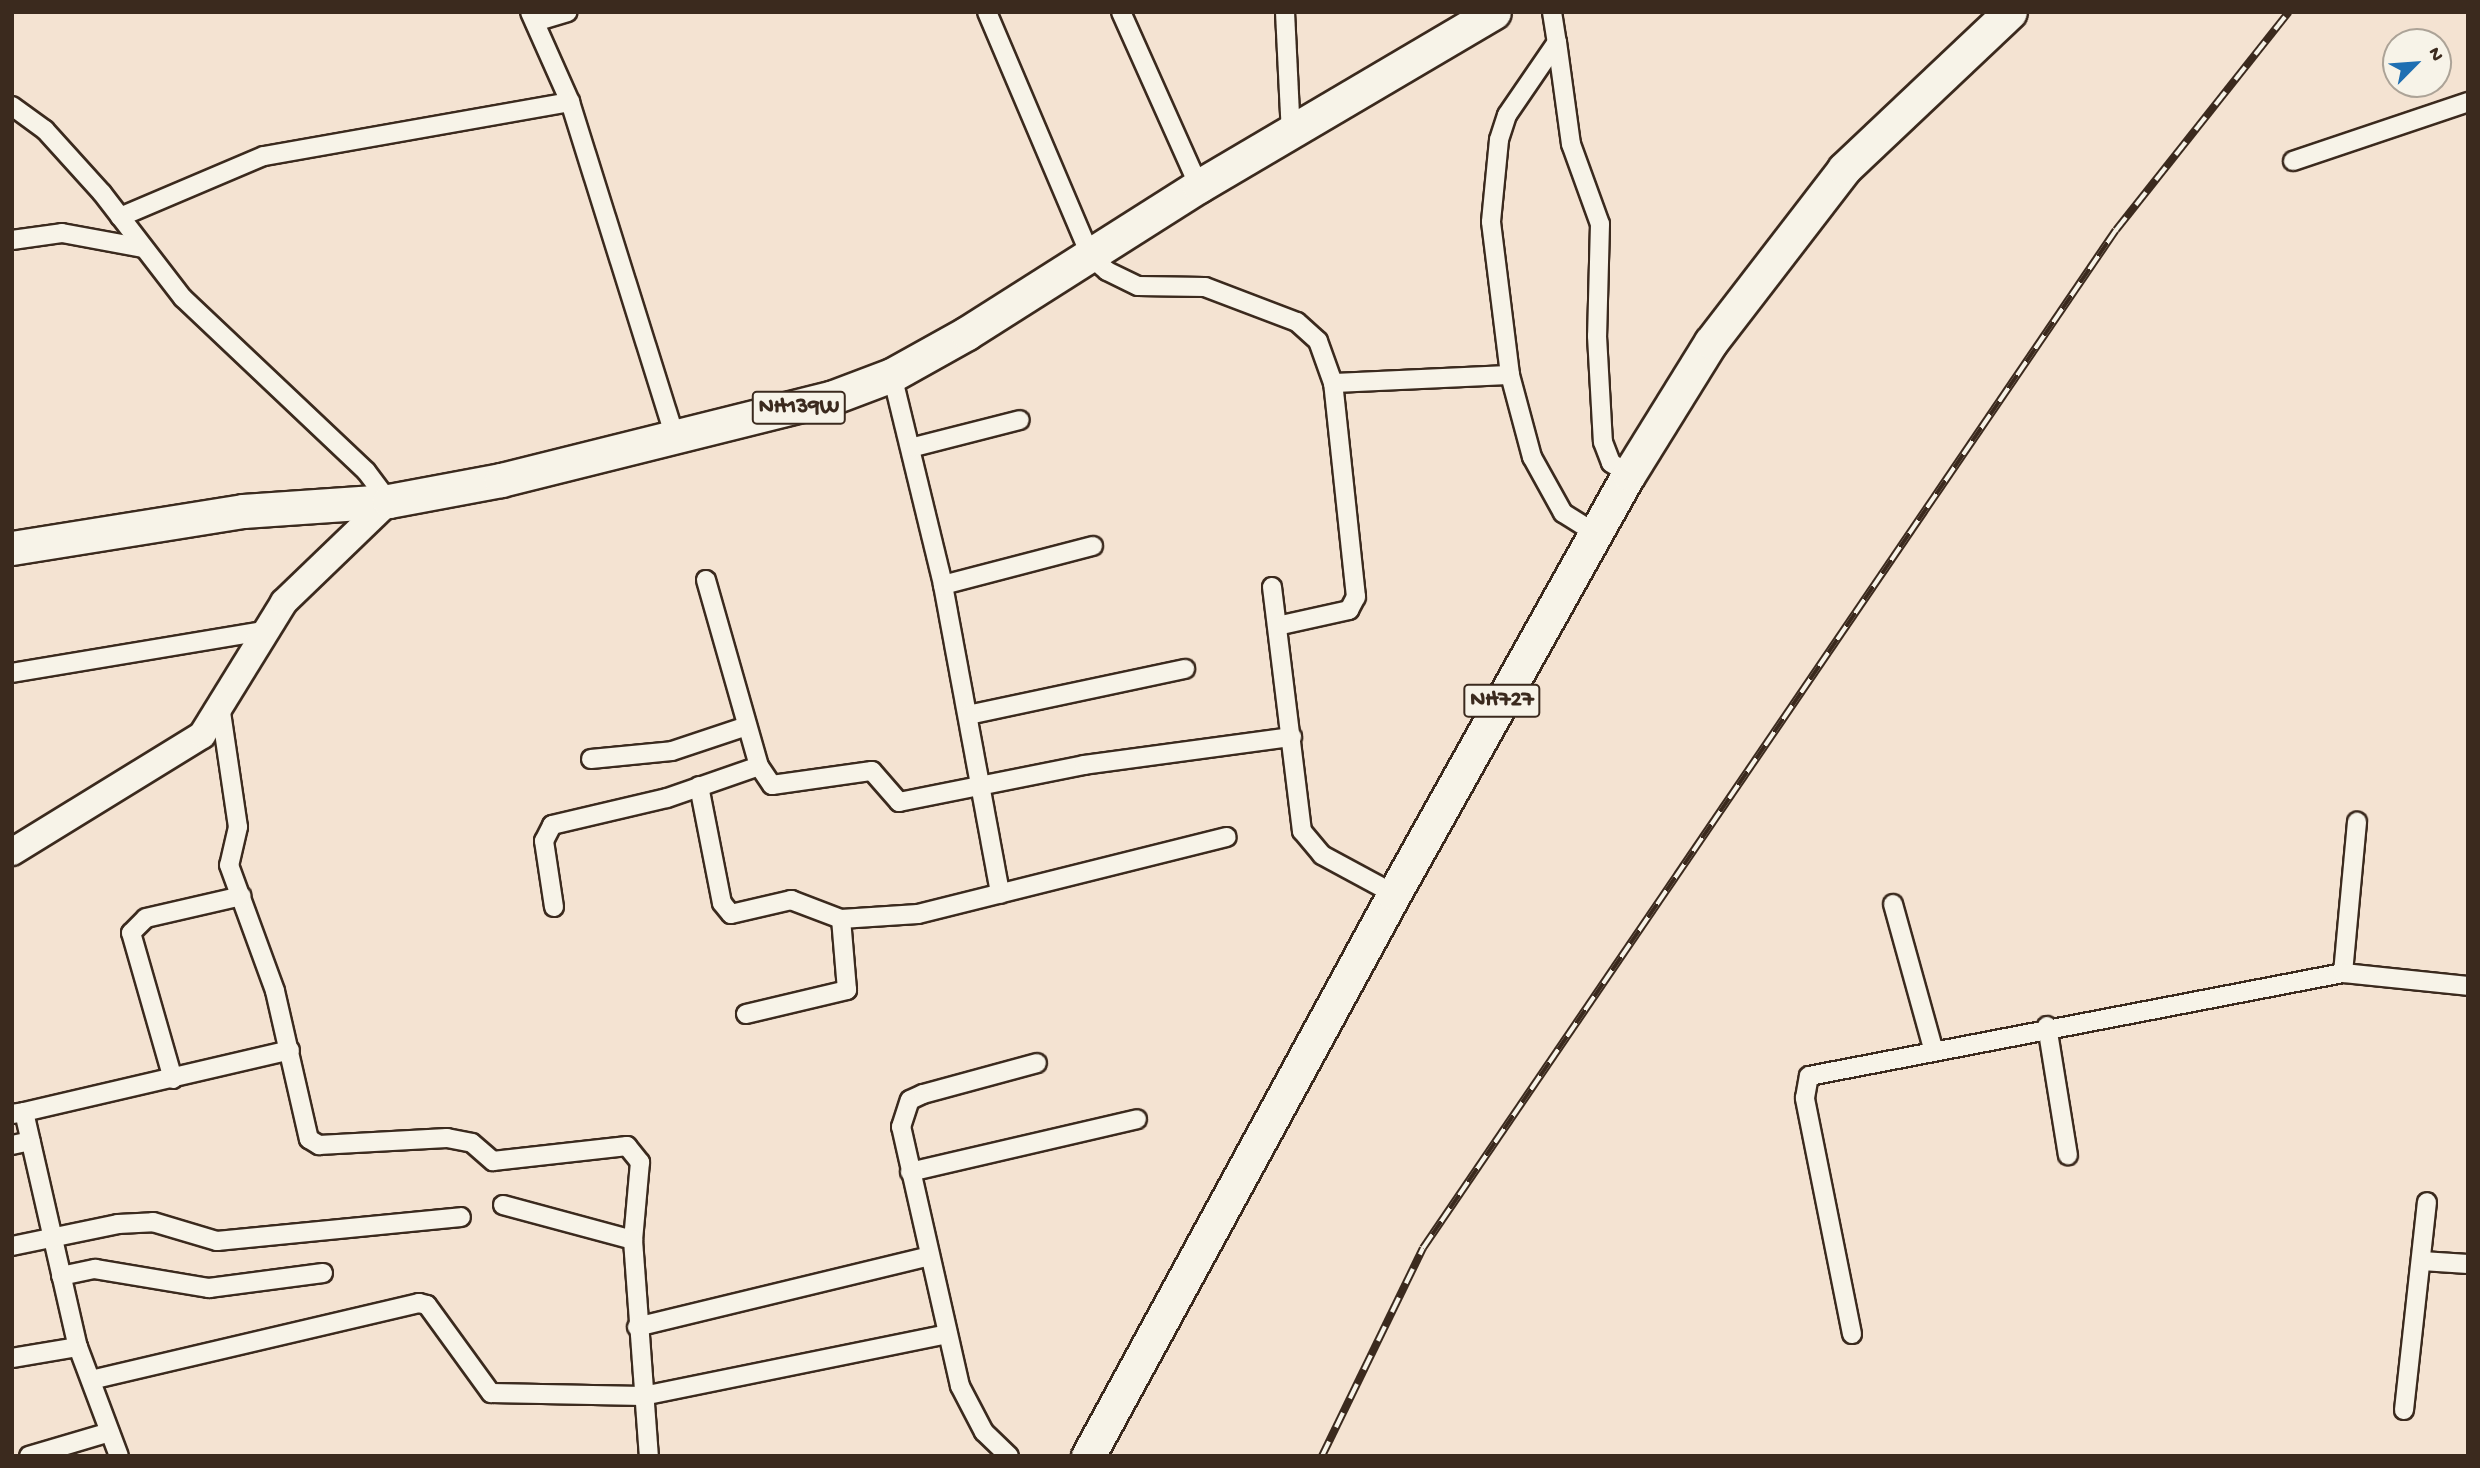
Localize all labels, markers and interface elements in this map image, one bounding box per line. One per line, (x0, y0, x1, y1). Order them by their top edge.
north arrow (2382, 28, 2452, 98)
text: N (2422, 44, 2448, 65)
road number: NH139W (752, 388, 846, 428)
road number: NH727 (1462, 681, 1542, 720)

